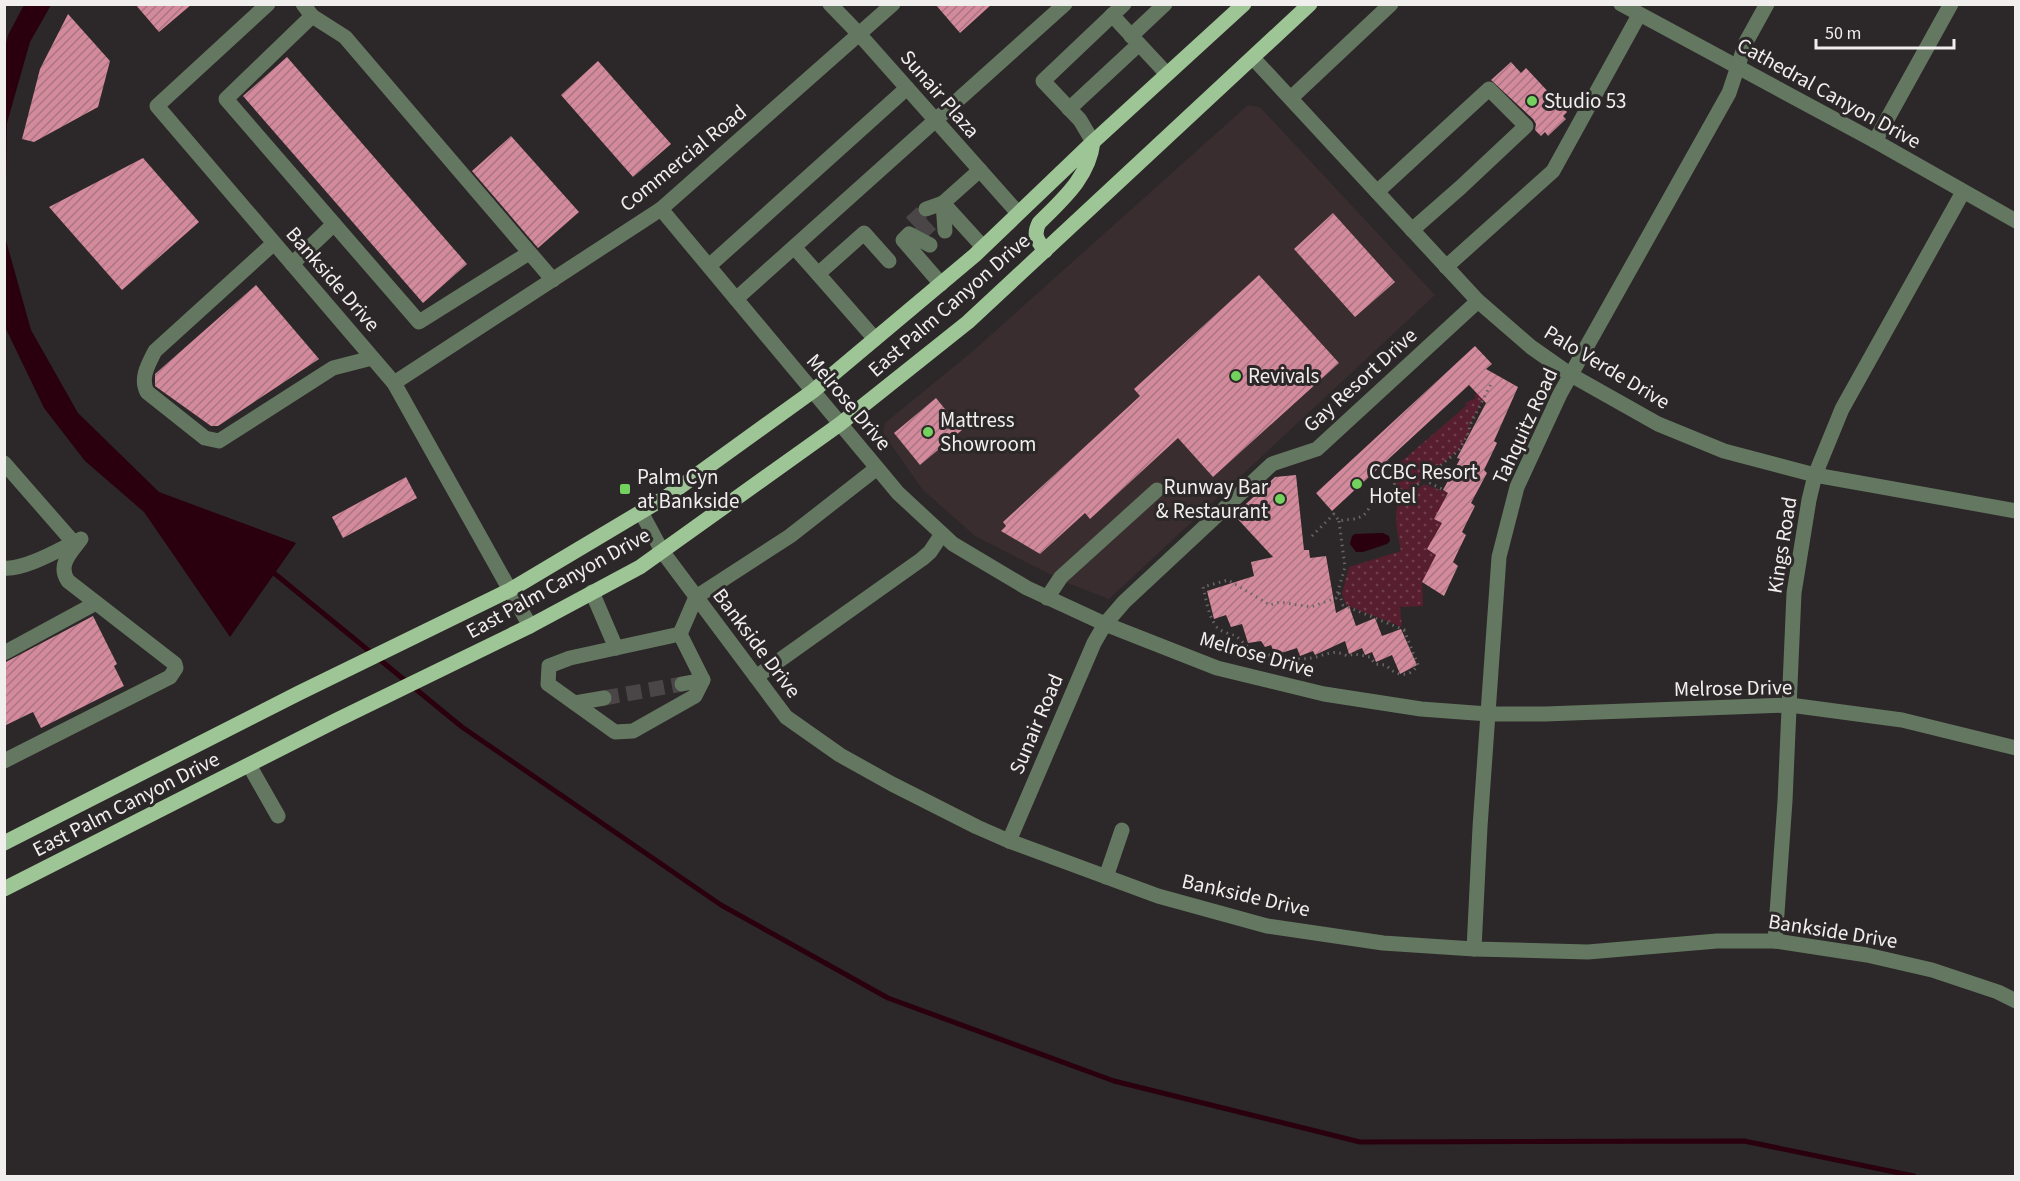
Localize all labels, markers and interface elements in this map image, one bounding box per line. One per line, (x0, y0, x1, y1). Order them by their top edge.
scale bar (1816, 12, 1954, 50)
text: 50 m (1825, 21, 1861, 46)
street label: Cathedral Canyon Drive (1732, 30, 1926, 156)
street label: Sunair Plaza (893, 43, 987, 145)
place label: Studio 53 (1544, 86, 1627, 116)
marker: Studio 53 (1525, 94, 1539, 108)
street label: Commercial Road (613, 97, 753, 219)
street label: Bankside Drive (279, 220, 387, 338)
street label: East Palm Canyon Drive (861, 226, 1037, 384)
street label: Palo Verde Drive (1538, 317, 1676, 417)
street label: Gay Resort Drive (1296, 321, 1424, 439)
street label: Melrose Drive (799, 347, 899, 457)
place label: Revivals (1248, 361, 1320, 391)
street label: Tahquitz Road (1485, 363, 1565, 489)
marker: Revivals (1229, 369, 1243, 383)
place label: Mattress Showroom (940, 405, 1036, 459)
marker: Mattress Showroom (921, 425, 935, 439)
place label: CCBC Resort Hotel (1369, 457, 1478, 511)
place label: Palm Cyn at Bankside (637, 462, 739, 516)
place label: Runway Bar & Restaurant (1156, 472, 1269, 526)
marker: CCBC Resort Hotel (1350, 477, 1364, 491)
marker: Palm Cyn at Bankside (618, 482, 632, 496)
marker: Runway Bar & Restaurant (1273, 492, 1287, 506)
street label: Kings Road (1760, 495, 1804, 595)
street label: East Palm Canyon Drive (461, 520, 655, 646)
street label: Bankside Drive (706, 582, 808, 704)
street label: Melrose Drive (1196, 623, 1318, 685)
street label: Sunair Road (1001, 669, 1071, 779)
street label: Melrose Drive (1674, 672, 1792, 704)
street label: East Palm Canyon Drive (27, 744, 225, 864)
street label: Bankside Drive (1179, 866, 1313, 924)
street label: Bankside Drive (1766, 906, 1900, 956)

